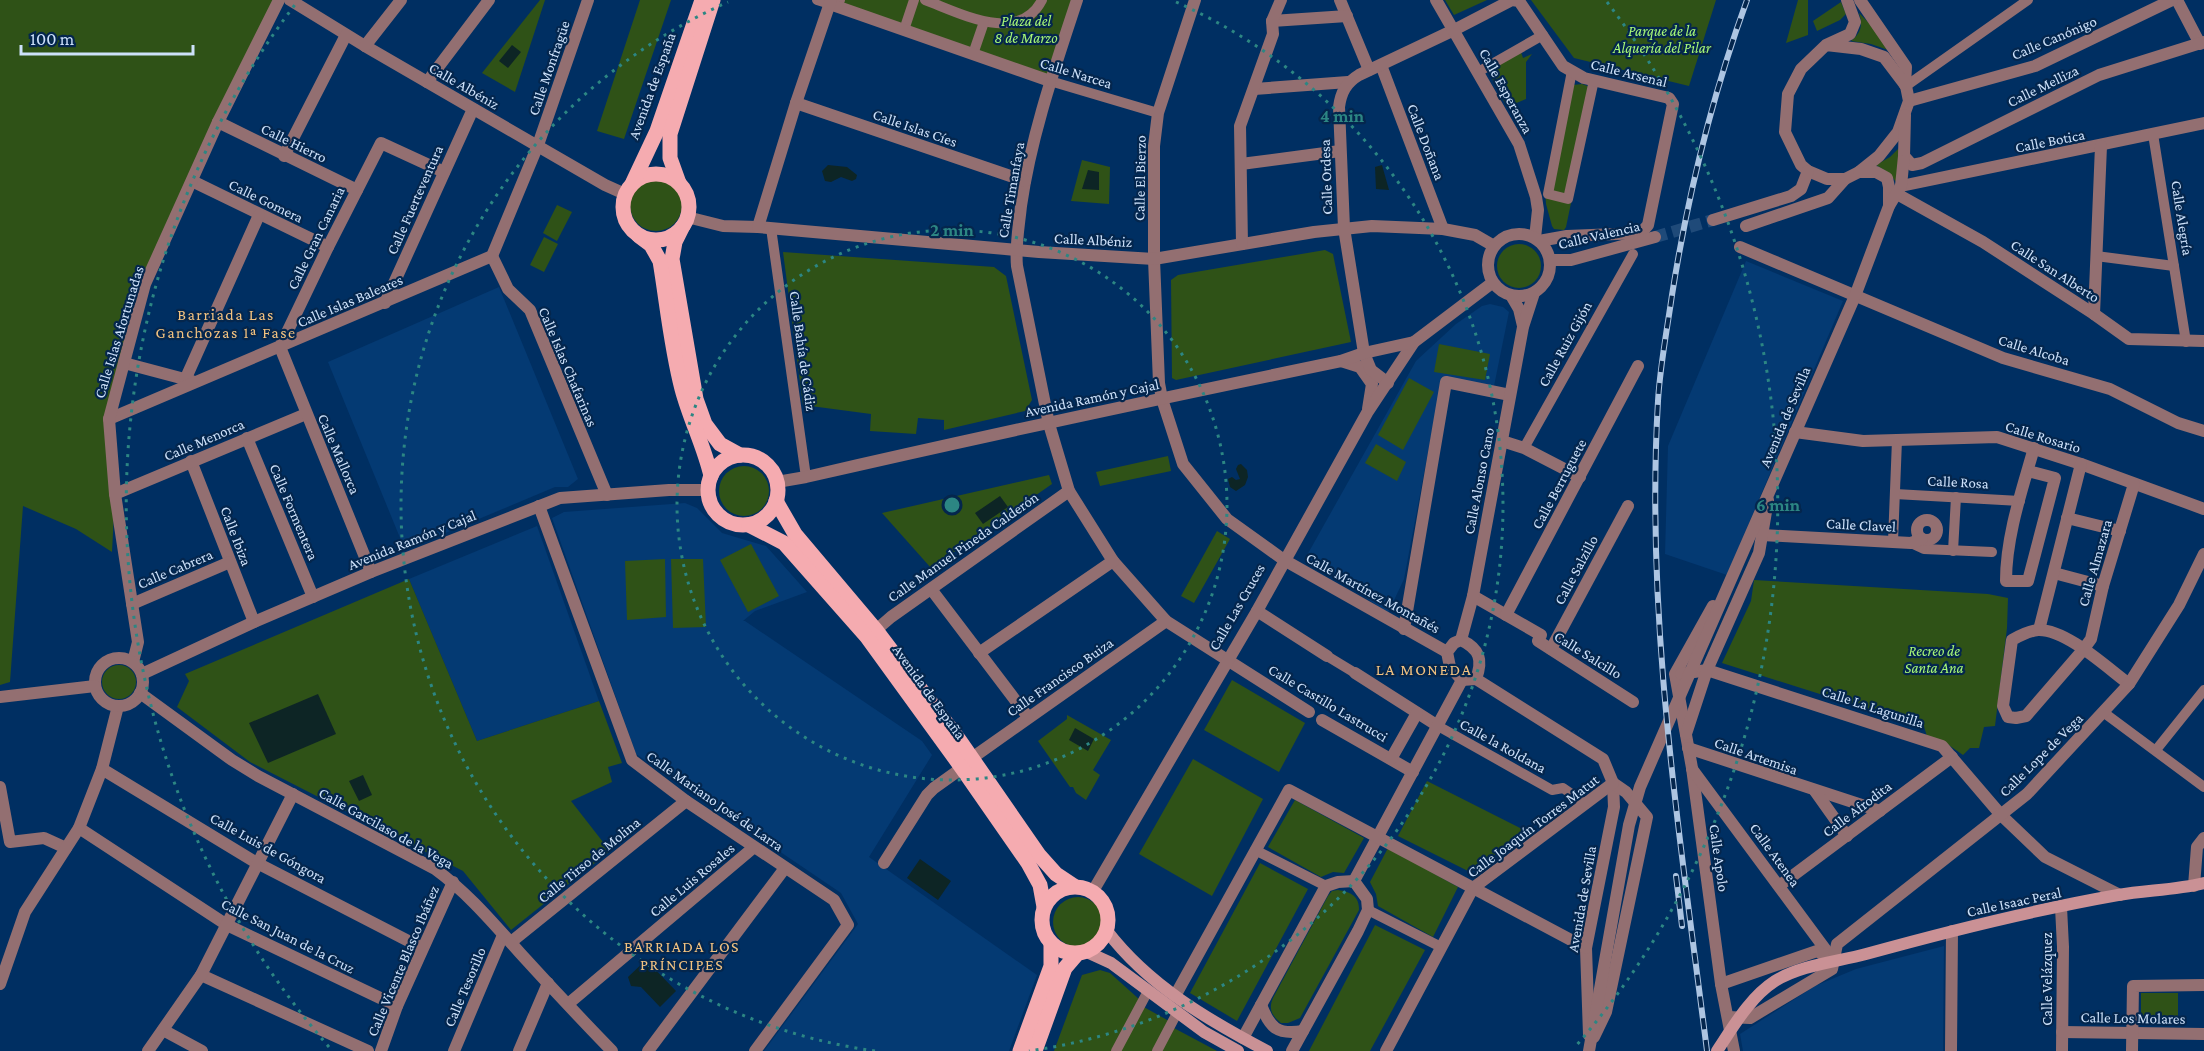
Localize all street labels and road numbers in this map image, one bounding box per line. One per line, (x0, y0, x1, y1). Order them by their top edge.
street label: Calle Canónigo (2009, 13, 2099, 64)
street label: Calle Monfragüe (525, 18, 574, 118)
street label: Avenida de España (625, 30, 680, 142)
street label: Calle Esperanza (1475, 46, 1536, 137)
street label: Calle Narcea (1038, 54, 1114, 92)
street label: Calle Arsenal (1589, 56, 1669, 90)
street label: Calle Albéniz (426, 60, 502, 112)
street label: Calle Melliza (2005, 62, 2081, 110)
street label: Calle Doñana (1404, 102, 1448, 182)
street label: Calle Islas Cíes (871, 106, 959, 150)
street label: Calle Hierro (259, 120, 329, 166)
street label: Calle Botica (2014, 126, 2086, 156)
street label: Calle El Bierzo (1131, 135, 1149, 221)
street label: Calle Ordesa (1317, 139, 1335, 215)
street label: Calle Timanfaya (995, 141, 1028, 239)
street label: Calle Fuerteventura (384, 143, 446, 257)
street label: Calle Gomera (226, 176, 306, 226)
street label: Calle Alegría (2167, 179, 2196, 257)
street label: Calle Gran Canaria (284, 184, 348, 292)
street label: Calle Valencia (1557, 218, 1642, 252)
street label: Calle Albéniz (1054, 230, 1132, 250)
street label: Calle San Alberto (2008, 236, 2102, 306)
street label: Calle Islas Afortunadas (91, 264, 147, 400)
street label: Calle Islas Baleares (295, 271, 405, 330)
street label: Calle Bahía de Cádiz (787, 290, 819, 412)
street label: Calle Ruiz Gijón (1535, 299, 1596, 390)
street label: Calle Islas Chafarinas (536, 305, 600, 429)
street label: Calle Alcoba (1996, 332, 2072, 368)
street label: Avenida de Sevilla (1757, 364, 1813, 470)
street label: Avenida Ramón y Cajal (1023, 376, 1161, 421)
street label: Calle Mallorca (315, 411, 363, 497)
street label: Calle Menorca (161, 416, 247, 464)
street label: Calle Rosario (2003, 418, 2083, 456)
street label: Calle Alonso Cano (1461, 426, 1497, 536)
street label: Calle Berruguete (1529, 436, 1591, 532)
street label: Calle Formentera (267, 461, 322, 563)
street label: Calle Rosa (1927, 472, 1989, 492)
street label: Calle Manuel Pineda Calderón (885, 489, 1041, 605)
street label: Calle Ibiza (217, 504, 255, 568)
street label: Avenida Ramón y Cajal (346, 507, 479, 574)
street label: Calle Clavel (1826, 515, 1896, 535)
street label: Calle Almazara (2075, 518, 2115, 608)
street label: Calle Salzillo (1551, 532, 1601, 608)
street label: Calle Cabrera (135, 546, 215, 592)
street label: Calle Martínez Montañés (1303, 549, 1443, 637)
street label: Calle Las Cruces (1206, 561, 1268, 653)
street label: Calle Salcillo (1551, 628, 1625, 682)
street label: Calle Francisco Buiza (1004, 634, 1116, 720)
street label: Avenida de España (889, 642, 969, 743)
street label: Calle Castillo Lastrucci (1265, 661, 1391, 745)
street label: Calle La Lagunilla (1819, 683, 1926, 732)
street label: Calle Lope de Vega (1996, 710, 2087, 801)
street label: Calle la Roldana (1457, 716, 1549, 776)
street label: Calle Artemisa (1712, 734, 1800, 778)
street label: Calle Mariano José de Larra (643, 748, 786, 855)
street label: Calle Joaquín Torres Matut (1464, 771, 1603, 881)
street label: Calle Afrodita (1819, 778, 1895, 840)
street label: Calle Garcilaso de la Vega (315, 784, 456, 873)
street label: Calle Luis de Góngora (207, 810, 329, 887)
street label: Calle Tirso de Molina (535, 814, 643, 906)
street label: Calle Atenea (1747, 820, 1803, 890)
street label: Calle Apolo (1705, 823, 1732, 893)
street label: Calle Luis Rosales (646, 840, 738, 920)
street label: Avenida de Sevilla (1565, 844, 1599, 953)
street label: Calle Vicente Blasco Ibáñez (364, 883, 442, 1039)
street label: Calle Isaac Peral (1965, 884, 2063, 920)
street label: Calle San Juan de la Cruz (218, 895, 357, 978)
street label: Calle Velázquez (2039, 932, 2056, 1026)
street label: Calle Tesorillo (441, 945, 489, 1029)
street label: Calle Los Molares (2080, 1009, 2186, 1027)

